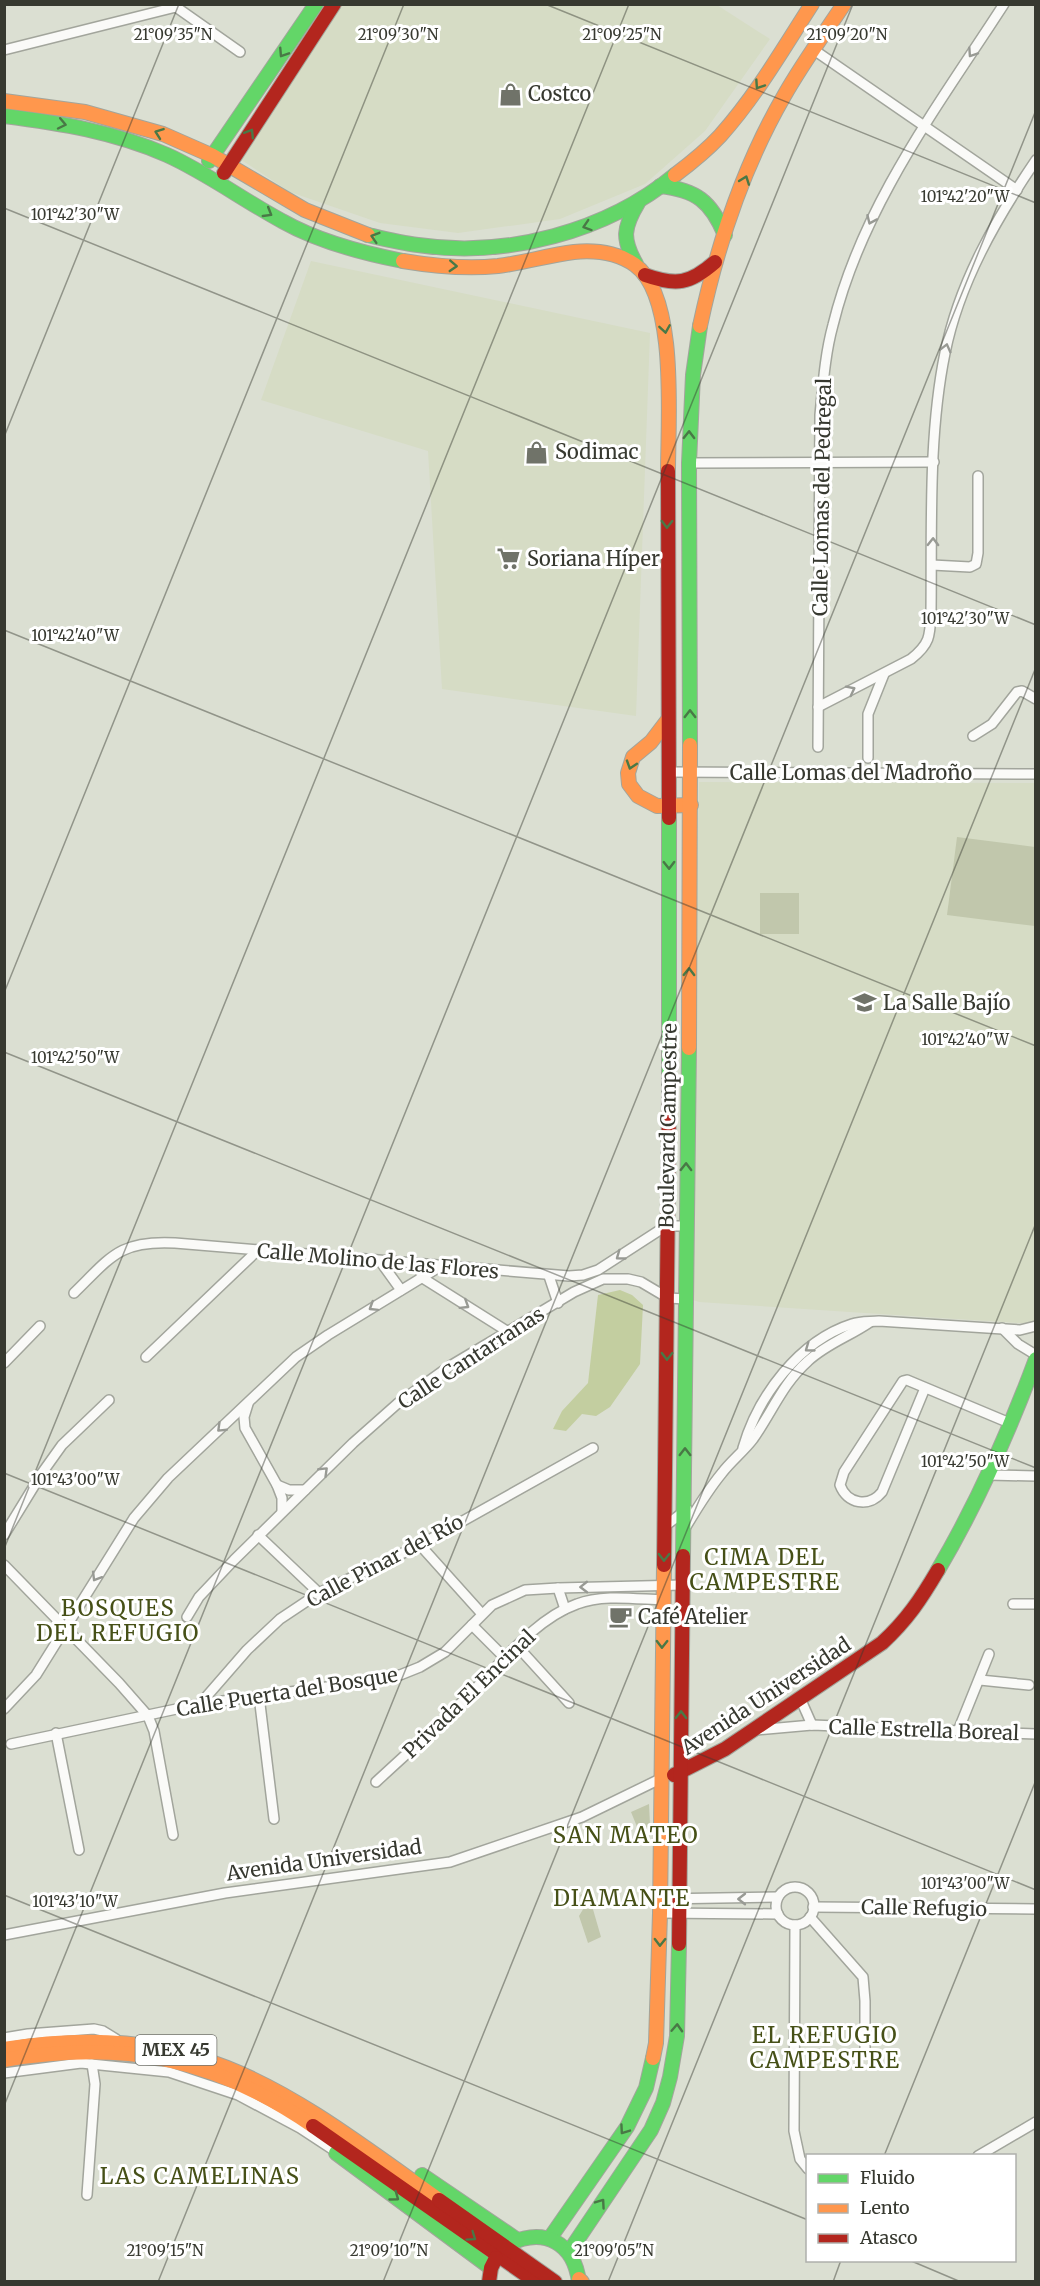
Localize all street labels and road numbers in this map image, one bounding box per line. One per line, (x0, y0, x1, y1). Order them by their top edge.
street label: Calle Lomas del Pedregal (807, 378, 836, 616)
street label: Calle Lomas del Madroño (730, 760, 973, 785)
street label: Boulevard Campestre (653, 1023, 682, 1229)
street label: Calle Molino de las Flores (256, 1237, 500, 1284)
street label: Calle Cantarranas (393, 1301, 549, 1414)
street label: Calle Pinar del Río (302, 1508, 468, 1612)
street label: Privada El Encinal (397, 1624, 540, 1763)
street label: Avenida Universidad (675, 1631, 855, 1760)
street label: Calle Puerta del Bosque (175, 1662, 399, 1721)
street label: Calle Estrella Boreal (828, 1714, 1020, 1745)
street label: Avenida Universidad (224, 1833, 423, 1886)
street label: Calle Refugio (861, 1894, 988, 1921)
road number: MEX 45 (136, 2035, 216, 2065)

